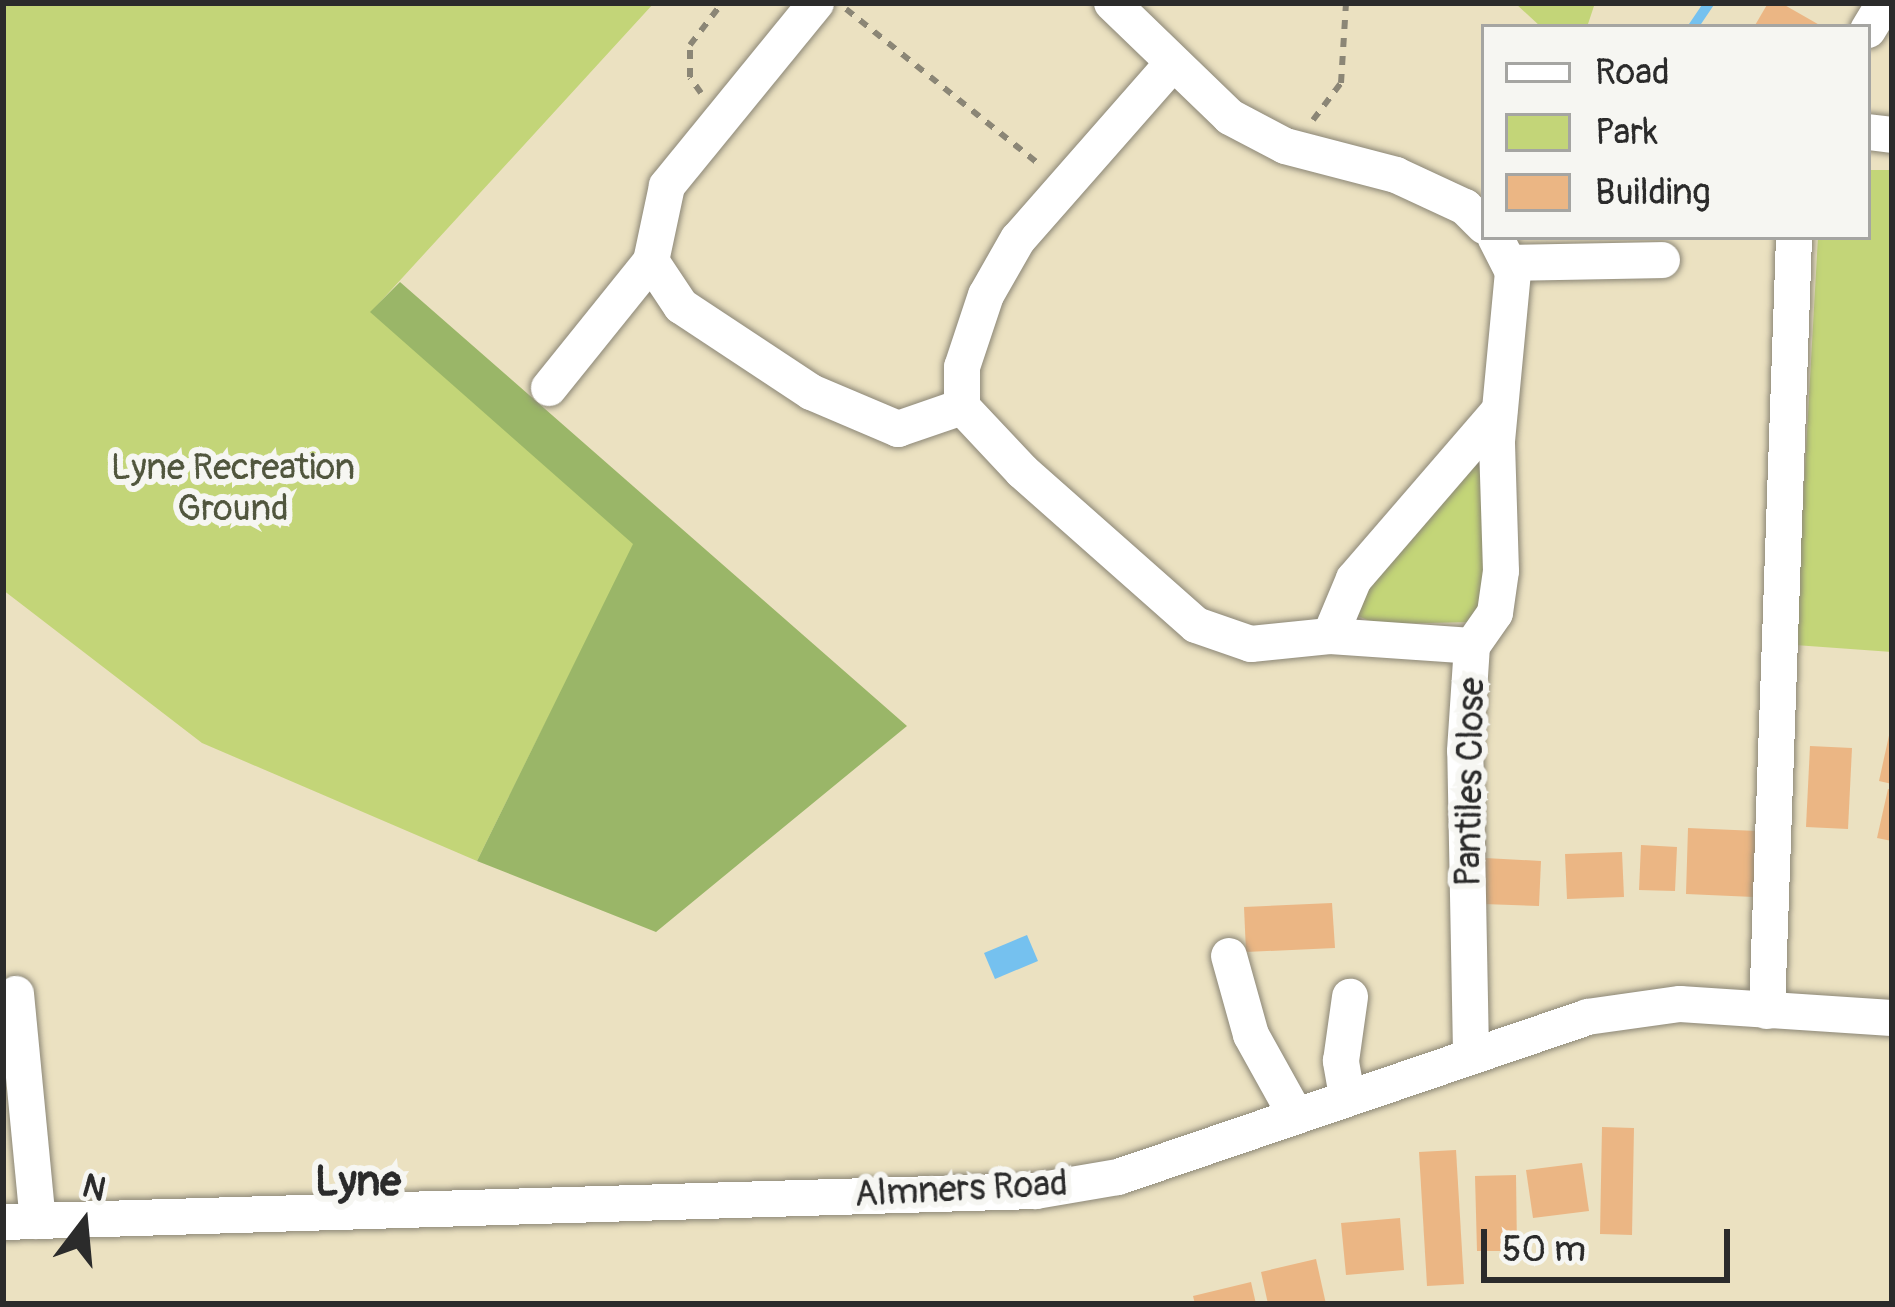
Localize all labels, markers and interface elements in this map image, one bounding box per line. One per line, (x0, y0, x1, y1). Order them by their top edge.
legend (1481, 24, 1871, 240)
text: Road (1595, 50, 1670, 95)
text: Park (1595, 110, 1658, 155)
text: Building (1595, 170, 1711, 215)
park label: Lyne Recreation Ground (111, 445, 355, 530)
street label: Pantiles Close (1447, 677, 1493, 887)
district label: Lyne (315, 1157, 401, 1207)
street label: Almners Road (853, 1162, 1069, 1216)
north arrow (24, 1163, 144, 1283)
text: N (78, 1165, 110, 1211)
scale bar (1487, 1205, 1736, 1279)
text: 50 m (1502, 1227, 1586, 1272)

